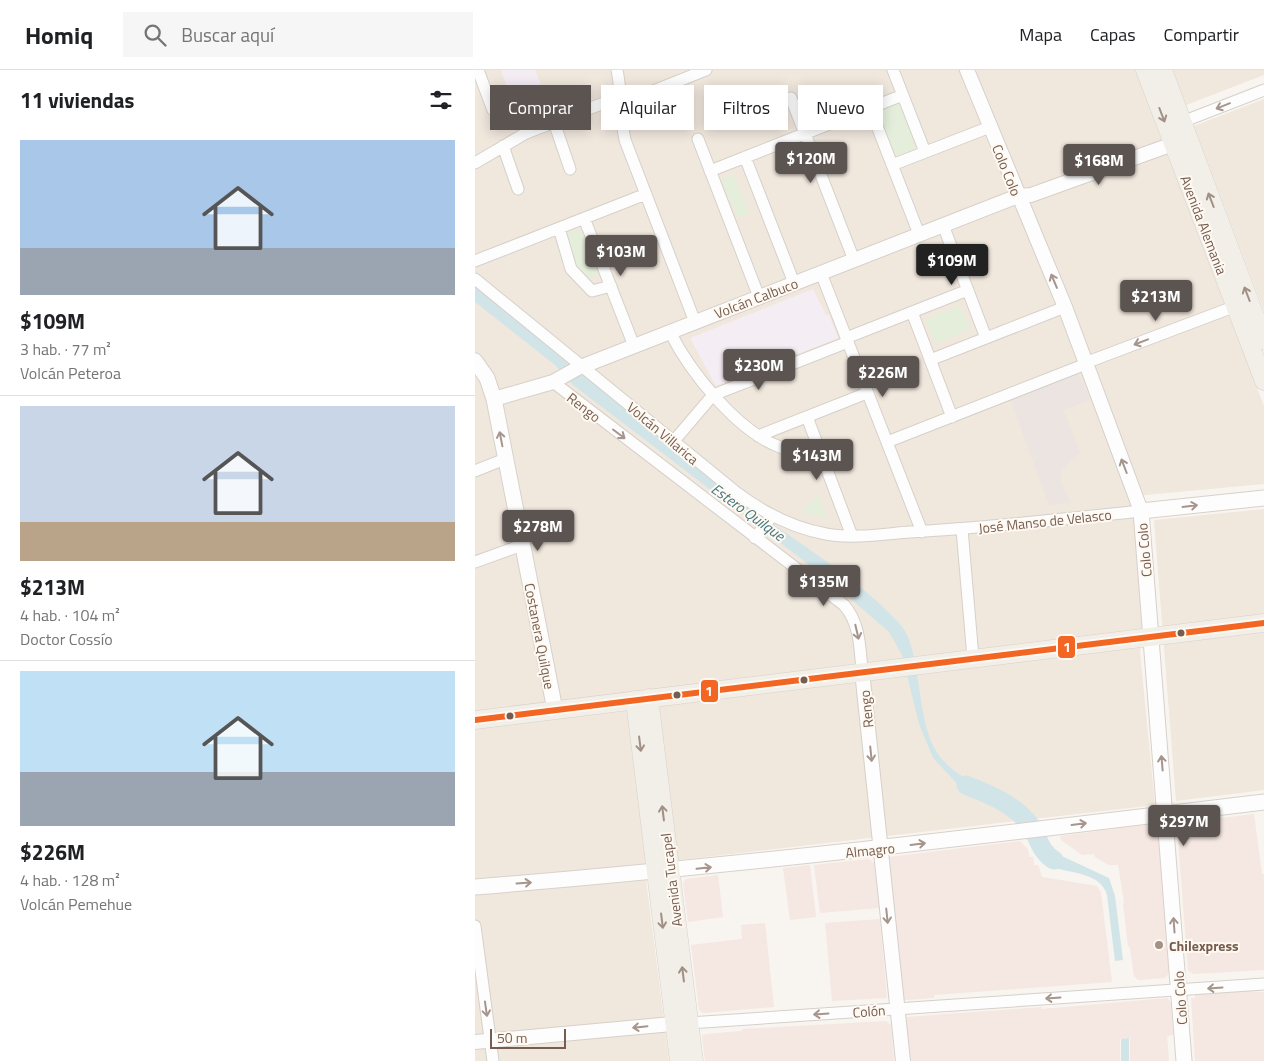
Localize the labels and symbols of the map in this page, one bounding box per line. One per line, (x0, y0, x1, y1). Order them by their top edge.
one-way arrow (1216, 102, 1231, 111)
one-way arrow (1158, 107, 1167, 123)
street label: Colo Colo (987, 141, 1027, 199)
pin: $120M (776, 142, 846, 184)
pin: $168M (1064, 144, 1134, 186)
street label: Avenida Alemania (1175, 172, 1233, 278)
one-way arrow (1206, 193, 1215, 208)
pin: $103M (586, 234, 656, 277)
pin: $109M (917, 244, 987, 286)
street label: Volcán Calbuco (711, 272, 801, 324)
one-way arrow (1048, 274, 1058, 289)
pin: $213M (1121, 280, 1191, 322)
one-way arrow (1242, 287, 1251, 302)
one-way arrow (1134, 338, 1149, 347)
pin: $230M (724, 348, 794, 391)
pin: $226M (848, 356, 918, 398)
street label: Rengo (563, 387, 605, 427)
street label: Volcán Villarica (623, 397, 703, 469)
one-way arrow (612, 429, 626, 439)
one-way arrow (496, 431, 506, 447)
pin: $143M (782, 438, 852, 481)
one-way arrow (1119, 459, 1128, 474)
water label: Estero Quilque (706, 477, 790, 547)
one-way arrow (1181, 501, 1197, 511)
street label: José Manso de Velasco (977, 504, 1113, 538)
pin: $278M (503, 510, 573, 552)
street label: Colo Colo (1131, 522, 1157, 578)
pin: $135M (789, 564, 859, 607)
street label: Costanera Quilque (519, 581, 561, 691)
one-way arrow (853, 624, 862, 640)
unlabelled marker (1176, 628, 1186, 638)
line badge: 1 (1057, 635, 1076, 659)
text: 1 (1063, 636, 1071, 657)
unlabelled marker (799, 675, 809, 685)
line badge: 1 (700, 679, 719, 703)
text: 1 (705, 680, 713, 701)
street label: Rengo (854, 689, 878, 729)
unlabelled marker (672, 690, 682, 700)
unlabelled marker (505, 711, 515, 721)
one-way arrow (635, 736, 645, 752)
one-way arrow (866, 746, 876, 762)
one-way arrow (1157, 755, 1167, 771)
pin: $297M (1149, 804, 1219, 847)
one-way arrow (658, 805, 668, 821)
one-way arrow (1071, 819, 1087, 829)
street label: Avenida Tucapel (655, 832, 687, 928)
street label: Almagro (844, 837, 896, 863)
one-way arrow (909, 839, 925, 849)
one-way arrow (696, 863, 712, 873)
one-way arrow (515, 879, 531, 888)
one-way arrow (883, 908, 892, 924)
one-way arrow (657, 913, 667, 929)
one-way arrow (1170, 917, 1179, 933)
place label: Chilexpress (1169, 935, 1239, 956)
marker: Chilexpress (1153, 939, 1165, 951)
one-way arrow (677, 967, 687, 983)
street label: Colo Colo (1168, 970, 1192, 1026)
one-way arrow (1208, 983, 1224, 992)
one-way arrow (1045, 994, 1061, 1003)
street label: Colón (852, 999, 886, 1023)
one-way arrow (481, 1001, 491, 1017)
one-way arrow (814, 1009, 830, 1018)
one-way arrow (632, 1022, 648, 1032)
scale bar (490, 1026, 566, 1049)

